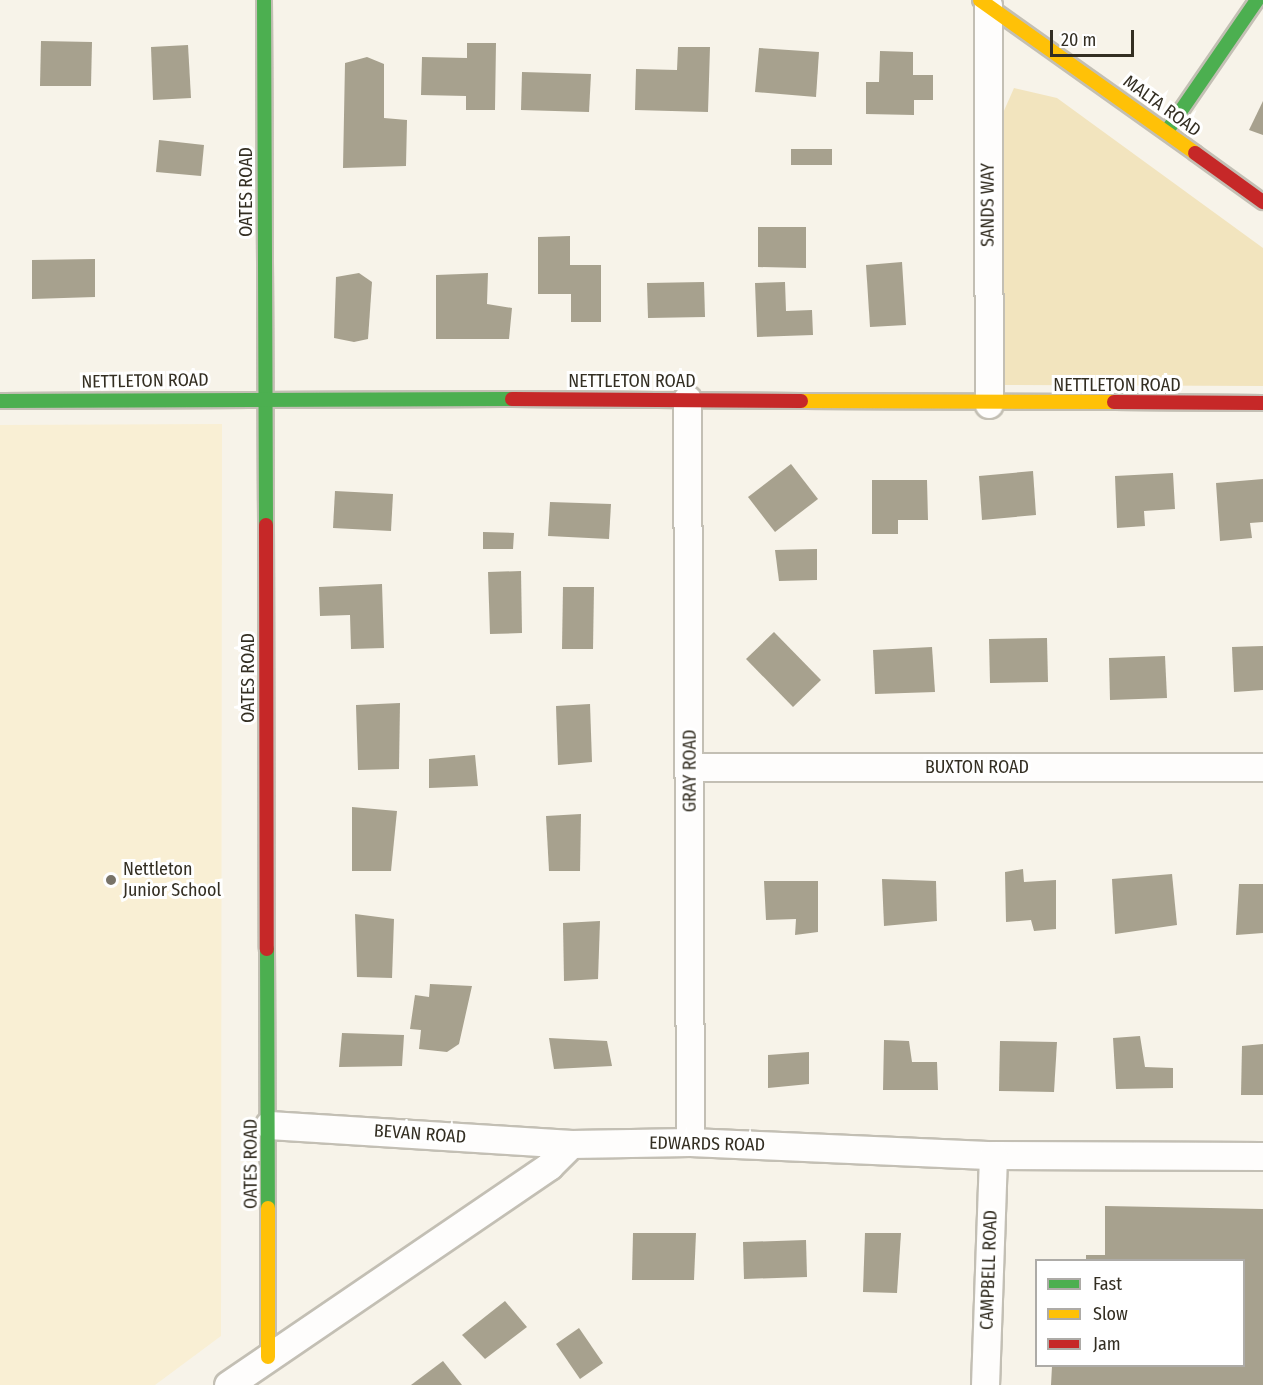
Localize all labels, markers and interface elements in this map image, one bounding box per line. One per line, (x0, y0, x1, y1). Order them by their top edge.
scale bar (1053, 18, 1137, 56)
text: 20 m (1061, 29, 1096, 51)
street label: MALTA ROAD (1119, 71, 1205, 141)
street label: OATES ROAD (235, 147, 257, 237)
street label: SANDS WAY (977, 163, 999, 247)
street label: NETTLETON ROAD (81, 369, 209, 393)
street label: NETTLETON ROAD (568, 370, 696, 392)
street label: NETTLETON ROAD (1053, 374, 1181, 396)
street label: OATES ROAD (237, 633, 259, 723)
street label: GRAY ROAD (679, 730, 701, 812)
street label: BUXTON ROAD (925, 756, 1029, 778)
place label: Nettleton Junior School (123, 859, 221, 902)
marker: Nettleton Junior School (104, 873, 118, 887)
street label: OATES ROAD (240, 1119, 262, 1209)
street label: BEVAN ROAD (373, 1120, 467, 1148)
street label: EDWARDS ROAD (649, 1132, 765, 1156)
street label: CAMPBELL ROAD (976, 1210, 1002, 1330)
legend (1035, 1259, 1245, 1367)
text: Fast (1093, 1273, 1122, 1295)
text: Slow (1093, 1303, 1128, 1325)
text: Jam (1093, 1333, 1121, 1355)

